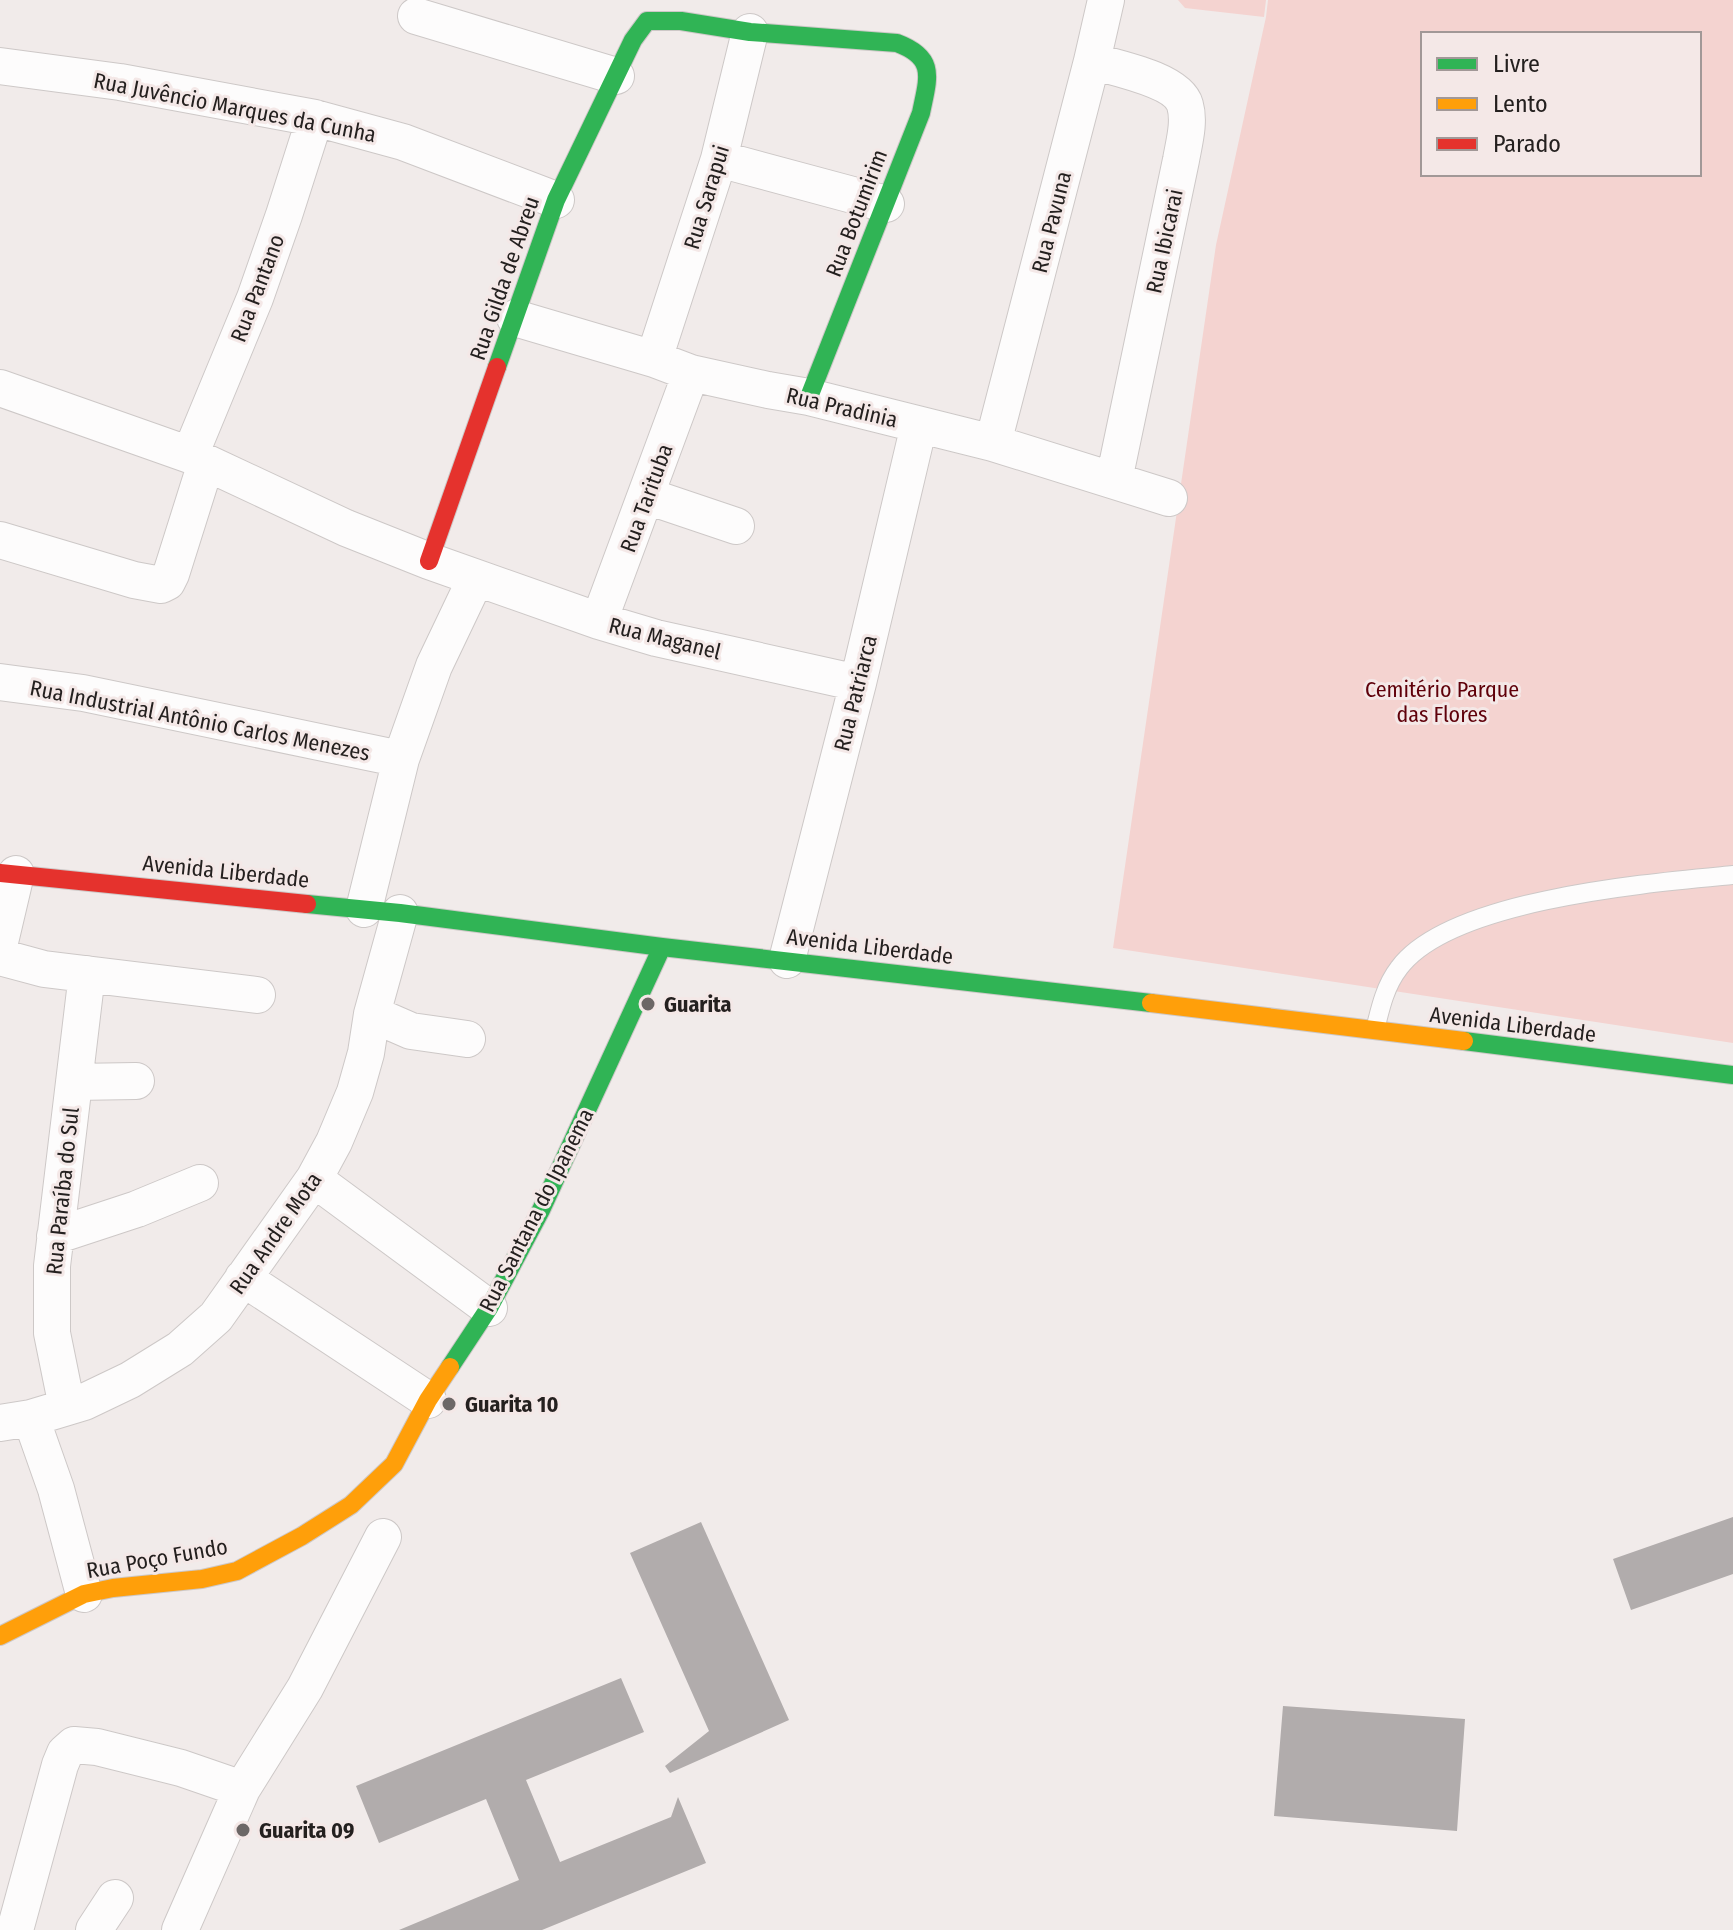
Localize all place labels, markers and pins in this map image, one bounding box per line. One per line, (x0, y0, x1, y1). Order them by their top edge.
place label: Guarita (664, 991, 732, 1018)
marker: Guarita (639, 995, 657, 1013)
place label: Guarita 10 (465, 1391, 558, 1418)
marker: Guarita 10 (440, 1395, 458, 1413)
place label: Guarita 09 (259, 1817, 354, 1844)
marker: Guarita 09 (234, 1821, 252, 1839)

